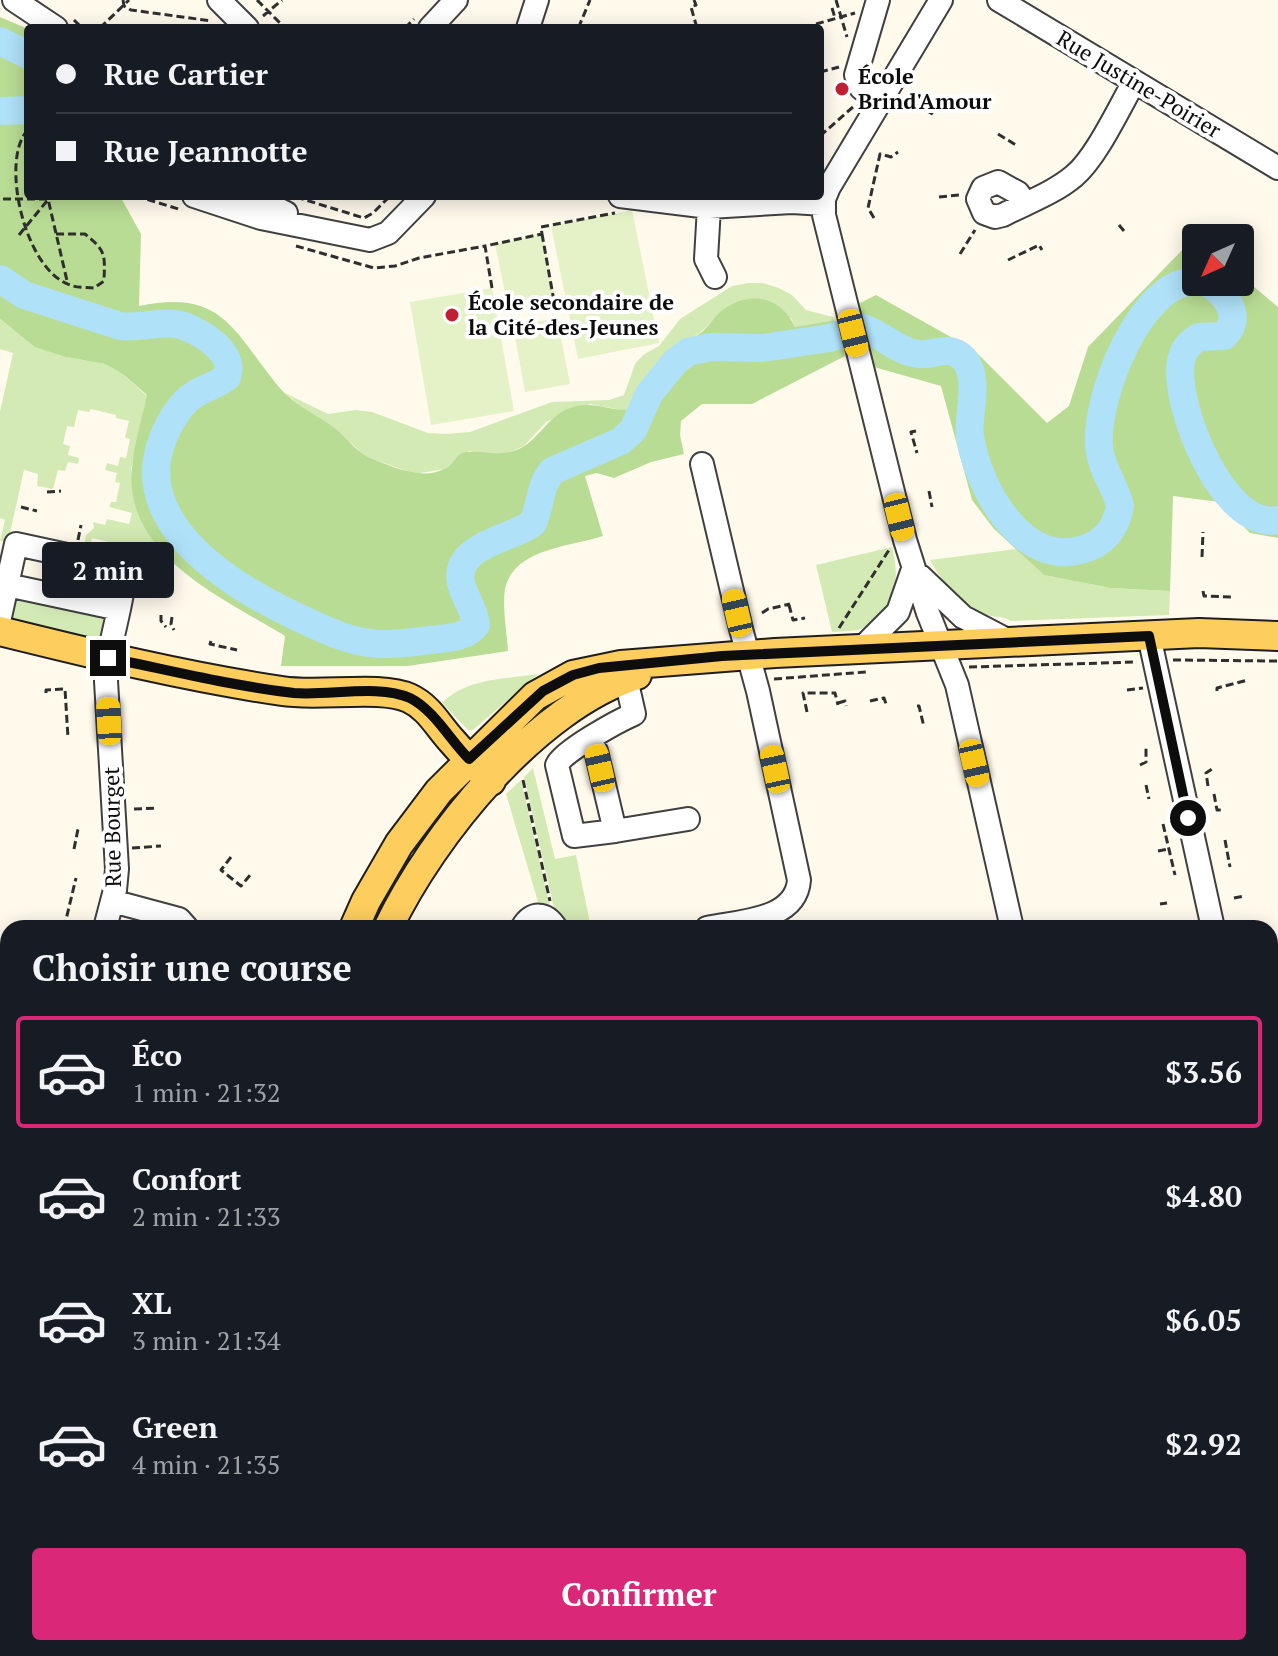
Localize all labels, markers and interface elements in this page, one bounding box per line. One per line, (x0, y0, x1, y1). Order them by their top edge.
street label: Rue Justine-Poirier (1052, 23, 1227, 144)
text: Rue Cartier (104, 54, 268, 94)
place label: École Brind'Amour (858, 61, 992, 115)
marker: École Brind'Amour (833, 80, 851, 98)
text: Rue Jeannotte (104, 131, 308, 171)
north arrow (1182, 224, 1254, 296)
map controls (1182, 224, 1254, 296)
place label: École secondaire de la Cité-des-Jeunes (468, 287, 674, 341)
marker: École secondaire de la Cité-des-Jeunes (443, 306, 461, 324)
car (836, 307, 870, 359)
car (882, 491, 916, 543)
callout: 2 min (42, 542, 174, 598)
text: 2 min (72, 553, 144, 587)
car (720, 587, 754, 639)
route end (90, 640, 126, 676)
car (96, 696, 122, 746)
car (957, 737, 991, 789)
car (583, 742, 617, 794)
car (758, 743, 792, 795)
street label: Rue Bourget (96, 766, 127, 888)
route start (1170, 800, 1206, 836)
text: Choisir une course (32, 944, 352, 991)
text: Éco (132, 1035, 182, 1075)
icon: car (36, 1036, 108, 1108)
text: $3.56 (1165, 1052, 1242, 1092)
text: 1 min · 21:32 (132, 1075, 281, 1109)
text: Confort (132, 1159, 242, 1199)
icon: car (36, 1160, 108, 1232)
text: $4.80 (1165, 1176, 1242, 1216)
text: 2 min · 21:33 (132, 1199, 281, 1233)
text: XL (132, 1283, 171, 1323)
icon: car (36, 1284, 108, 1356)
text: $6.05 (1165, 1300, 1242, 1340)
text: 3 min · 21:34 (132, 1323, 281, 1357)
text: Green (132, 1407, 218, 1447)
icon: car (36, 1408, 108, 1480)
text: $2.92 (1165, 1424, 1242, 1464)
text: 4 min · 21:35 (132, 1447, 281, 1481)
button: Confirmer (32, 1548, 1246, 1640)

